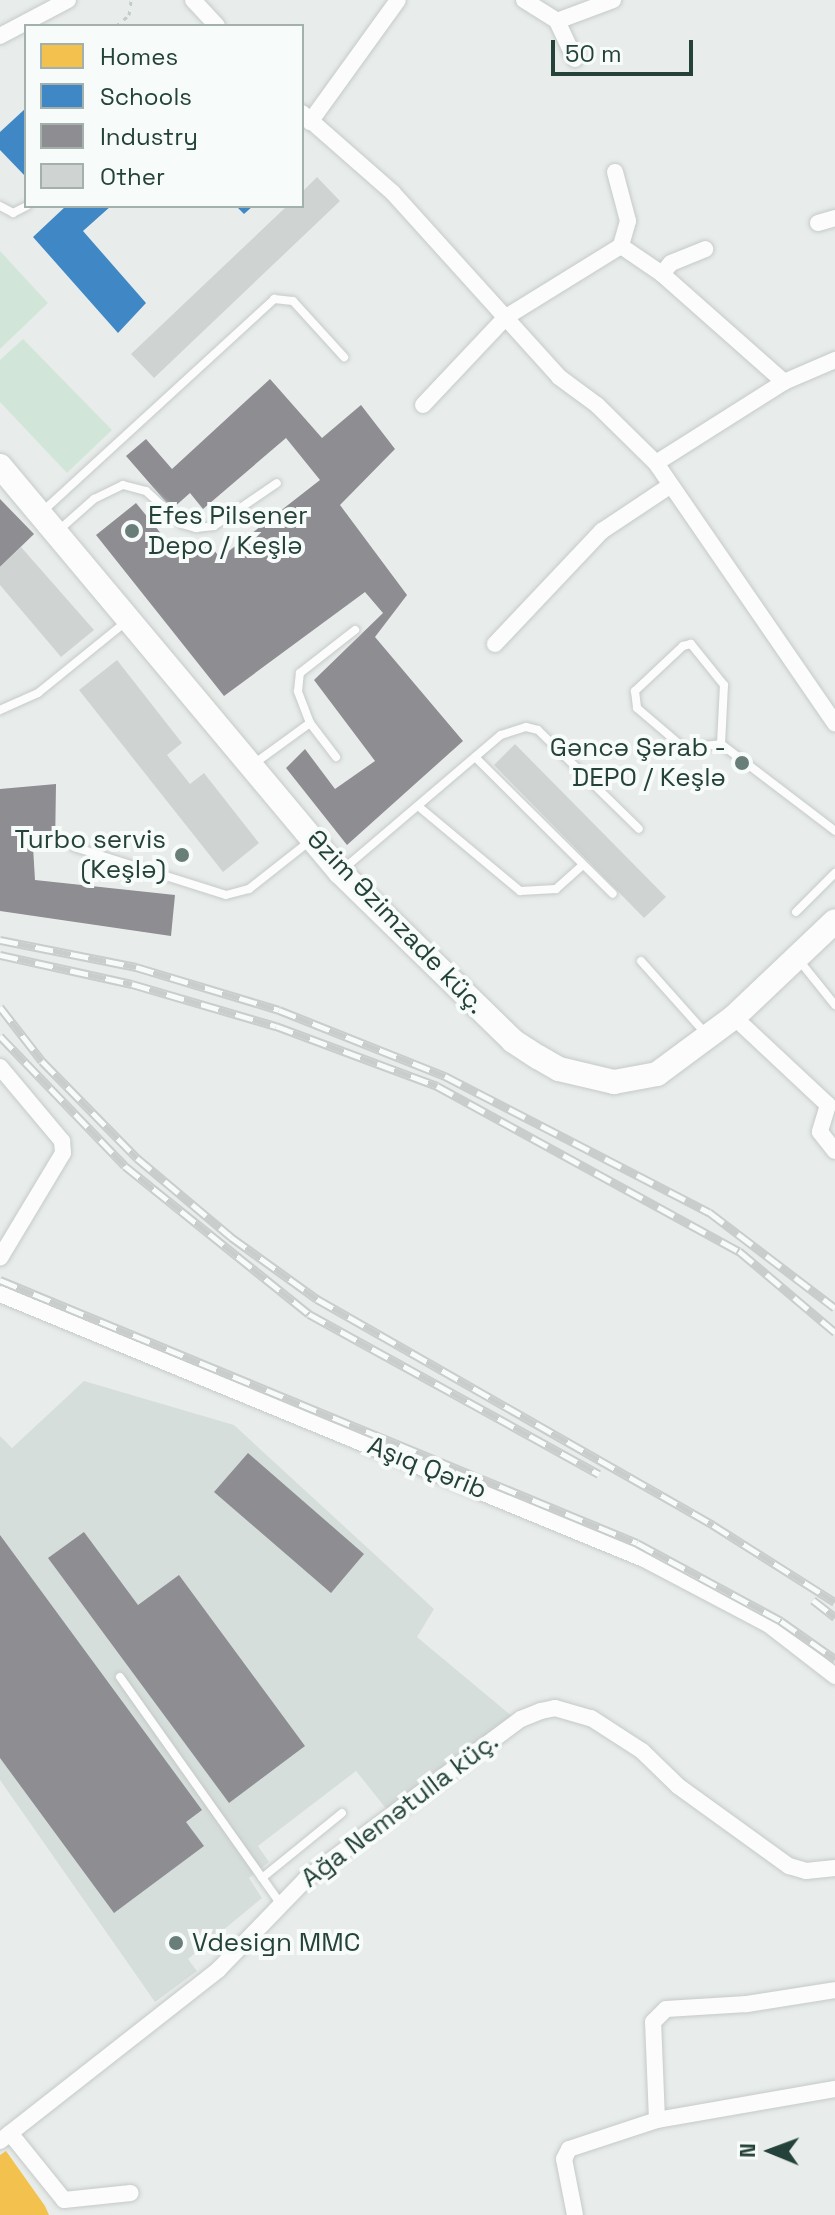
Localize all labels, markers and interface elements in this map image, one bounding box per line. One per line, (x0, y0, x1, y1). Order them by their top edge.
legend (24, 24, 304, 208)
scale bar (555, 24, 697, 74)
text: 50 m (565, 38, 622, 69)
text: Homes (100, 41, 178, 72)
text: Schools (100, 81, 192, 112)
text: Industry (100, 121, 198, 152)
text: Other (100, 161, 165, 192)
place label: Efes Pilsener Depo / Keşlə (148, 500, 308, 562)
marker: Efes Pilsener Depo / Keşlə (123, 522, 141, 540)
place label: Gəncə Şərab - DEPO / Keşlə (549, 732, 726, 794)
marker: Gəncə Şərab - DEPO / Keşlə (733, 754, 751, 772)
place label: Turbo servis (Keşlə) (15, 824, 166, 886)
street label: Əzim Əzimzade küç. (300, 824, 492, 1020)
marker: Turbo servis (Keşlə) (173, 846, 191, 864)
street label: Aşıq Qərib (363, 1430, 491, 1506)
street label: Ağa Nemətulla küç. (295, 1726, 505, 1894)
place label: Vdesign MMC (192, 1927, 360, 1959)
marker: Vdesign MMC (167, 1934, 185, 1952)
north arrow (731, 2111, 811, 2191)
text: N (733, 2143, 761, 2158)

